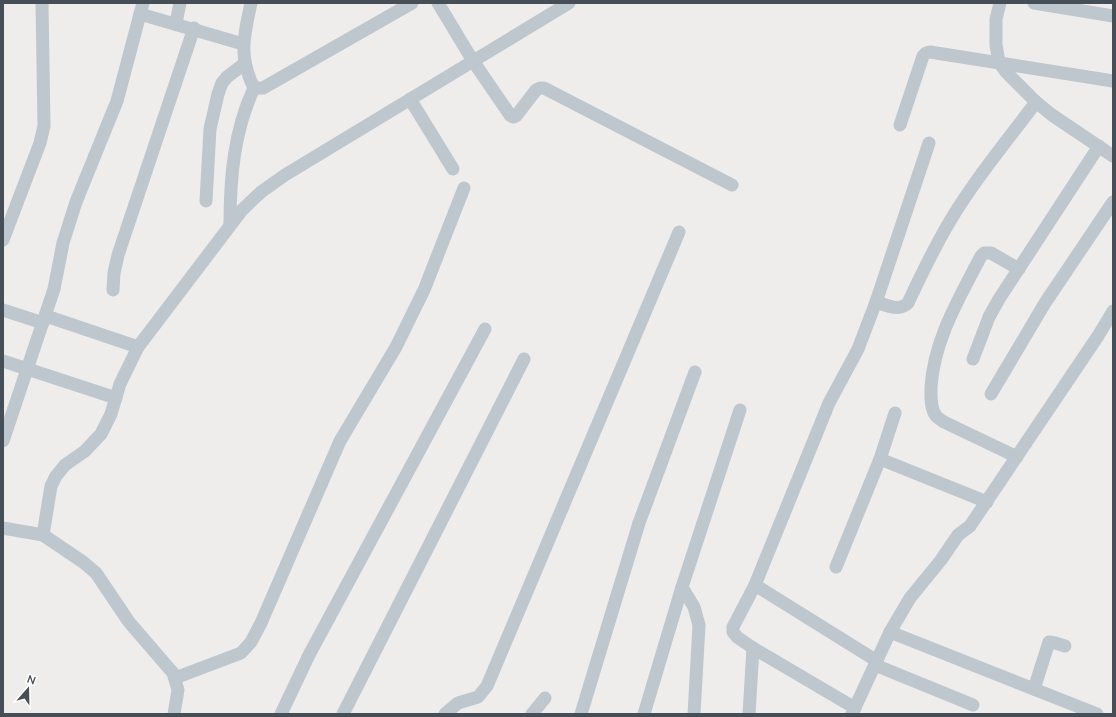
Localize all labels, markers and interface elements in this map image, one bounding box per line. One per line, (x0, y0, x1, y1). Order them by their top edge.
north arrow (8, 669, 48, 709)
text: N (25, 672, 38, 689)

